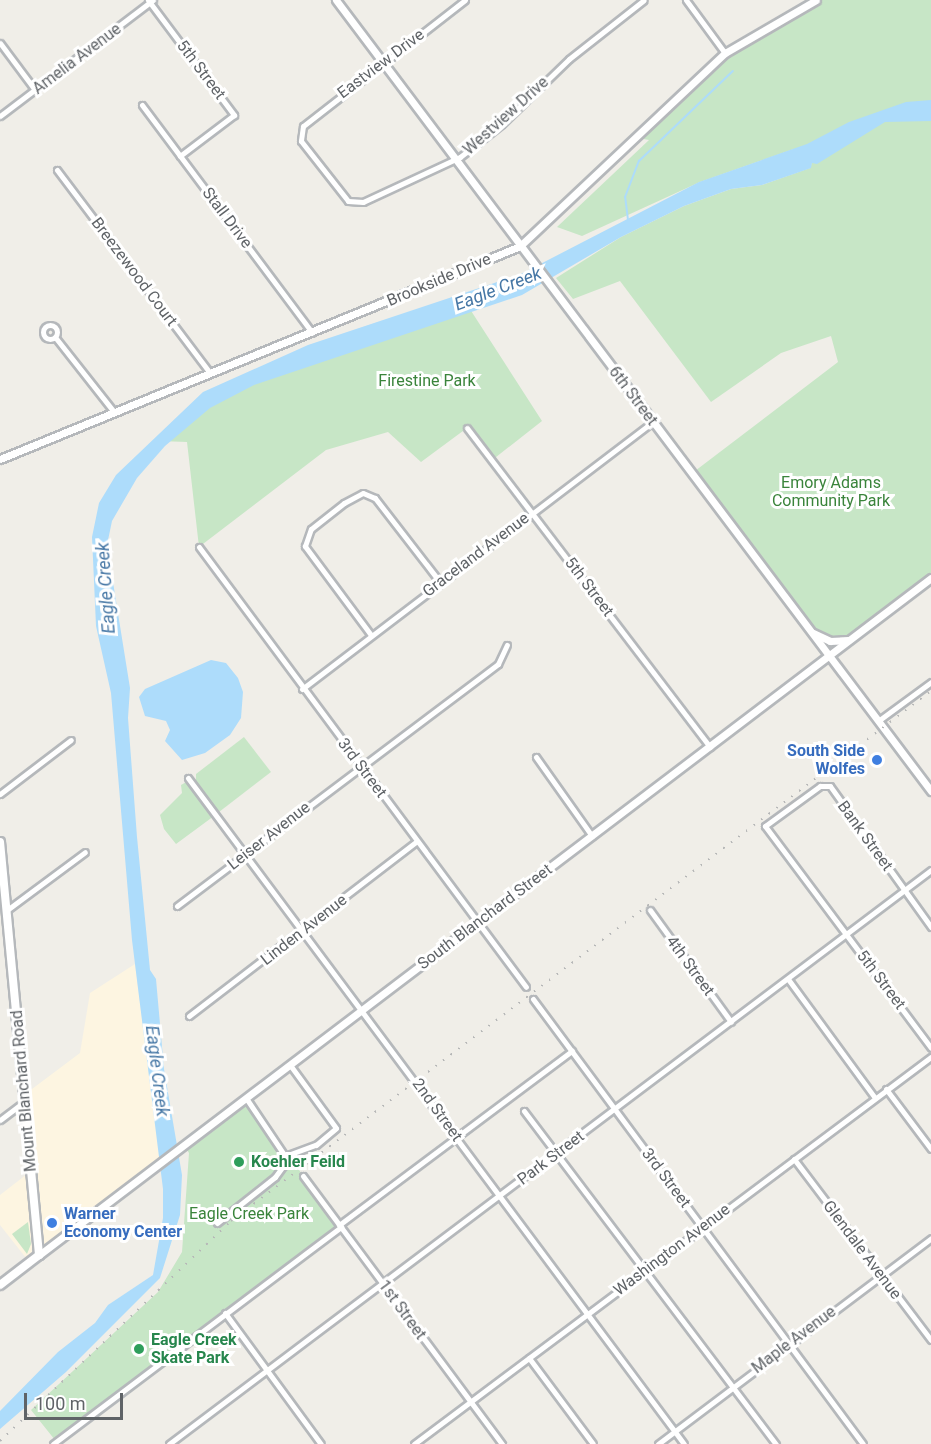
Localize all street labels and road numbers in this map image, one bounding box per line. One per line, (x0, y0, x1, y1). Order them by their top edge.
street label: Amelia Avenue (29, 20, 125, 98)
street label: Eastview Drive (334, 25, 428, 103)
street label: 5th Street (173, 37, 229, 103)
street label: Westview Drive (459, 73, 553, 159)
street label: Stall Drive (198, 184, 256, 252)
street label: Breezewood Court (87, 214, 181, 330)
street label: Brookside Drive (384, 249, 494, 311)
street label: 6th Street (605, 363, 661, 429)
street label: Graceland Avenue (419, 509, 533, 601)
street label: 5th Street (561, 554, 617, 620)
street label: 3rd Street (333, 734, 391, 802)
street label: Bank Street (833, 797, 897, 875)
street label: Leiser Avenue (224, 798, 314, 874)
street label: South Blanchard Street (414, 860, 556, 974)
street label: Linden Avenue (257, 890, 351, 970)
street label: 4th Street (662, 932, 718, 1000)
street label: 5th Street (853, 947, 909, 1013)
street label: Mount Blanchard Road (7, 1009, 41, 1173)
street label: 2nd Street (408, 1075, 466, 1145)
street label: Park Street (514, 1127, 588, 1189)
street label: 3rd Street (637, 1144, 695, 1212)
street label: Glendale Avenue (819, 1197, 905, 1303)
street label: Washington Avenue (610, 1200, 734, 1300)
street label: 1st Street (374, 1277, 430, 1343)
street label: Maple Avenue (748, 1302, 840, 1378)

